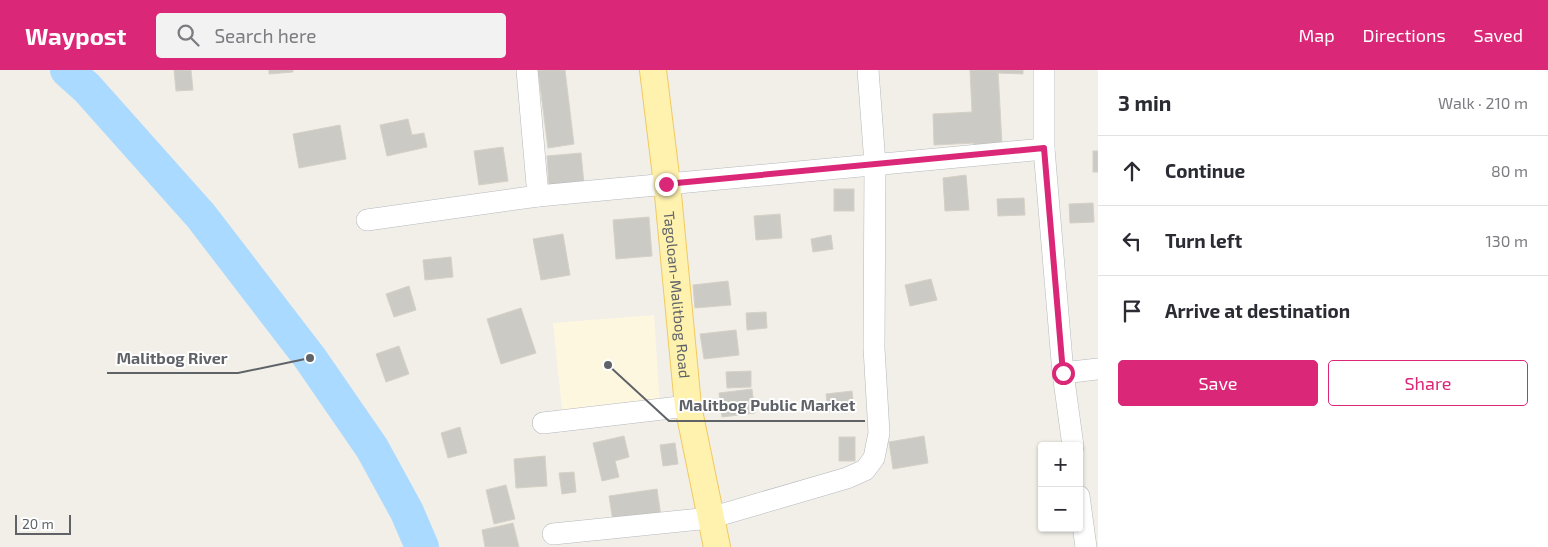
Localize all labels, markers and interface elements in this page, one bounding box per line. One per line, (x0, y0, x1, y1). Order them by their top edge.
search box (156, 13, 506, 58)
text: Waypost (25, 21, 126, 50)
icon: search (174, 21, 202, 49)
text: Search here (214, 24, 317, 47)
text: Map (1298, 24, 1335, 46)
text: Directions (1363, 24, 1446, 46)
text: Saved (1474, 24, 1523, 46)
text: 3 min (1118, 90, 1171, 115)
text: Walk · 210 m (1438, 93, 1528, 112)
icon: ahead (1118, 157, 1146, 185)
text: Continue (1165, 159, 1245, 182)
text: 80 m (1491, 161, 1528, 180)
route end (655, 173, 678, 196)
street label: Tagoloan-Malitbog Road (661, 210, 694, 379)
icon: left (1118, 227, 1146, 255)
text: Turn left (1165, 229, 1242, 252)
text: 130 m (1486, 231, 1528, 250)
icon: arrive (1118, 297, 1146, 325)
text: Arrive at destination (1165, 299, 1350, 322)
callout: Malitbog River (107, 342, 238, 373)
text: Malitbog River (116, 348, 228, 367)
button: Save (1118, 360, 1318, 406)
button: Share (1328, 360, 1528, 406)
route start (1052, 362, 1075, 385)
callout: Malitbog Public Market (669, 390, 865, 421)
text: Malitbog Public Market (679, 395, 856, 414)
map controls (1038, 442, 1083, 532)
button: + (1038, 442, 1083, 487)
button: − (1038, 487, 1083, 532)
scale bar (15, 512, 71, 535)
text: 20 m (22, 515, 54, 532)

